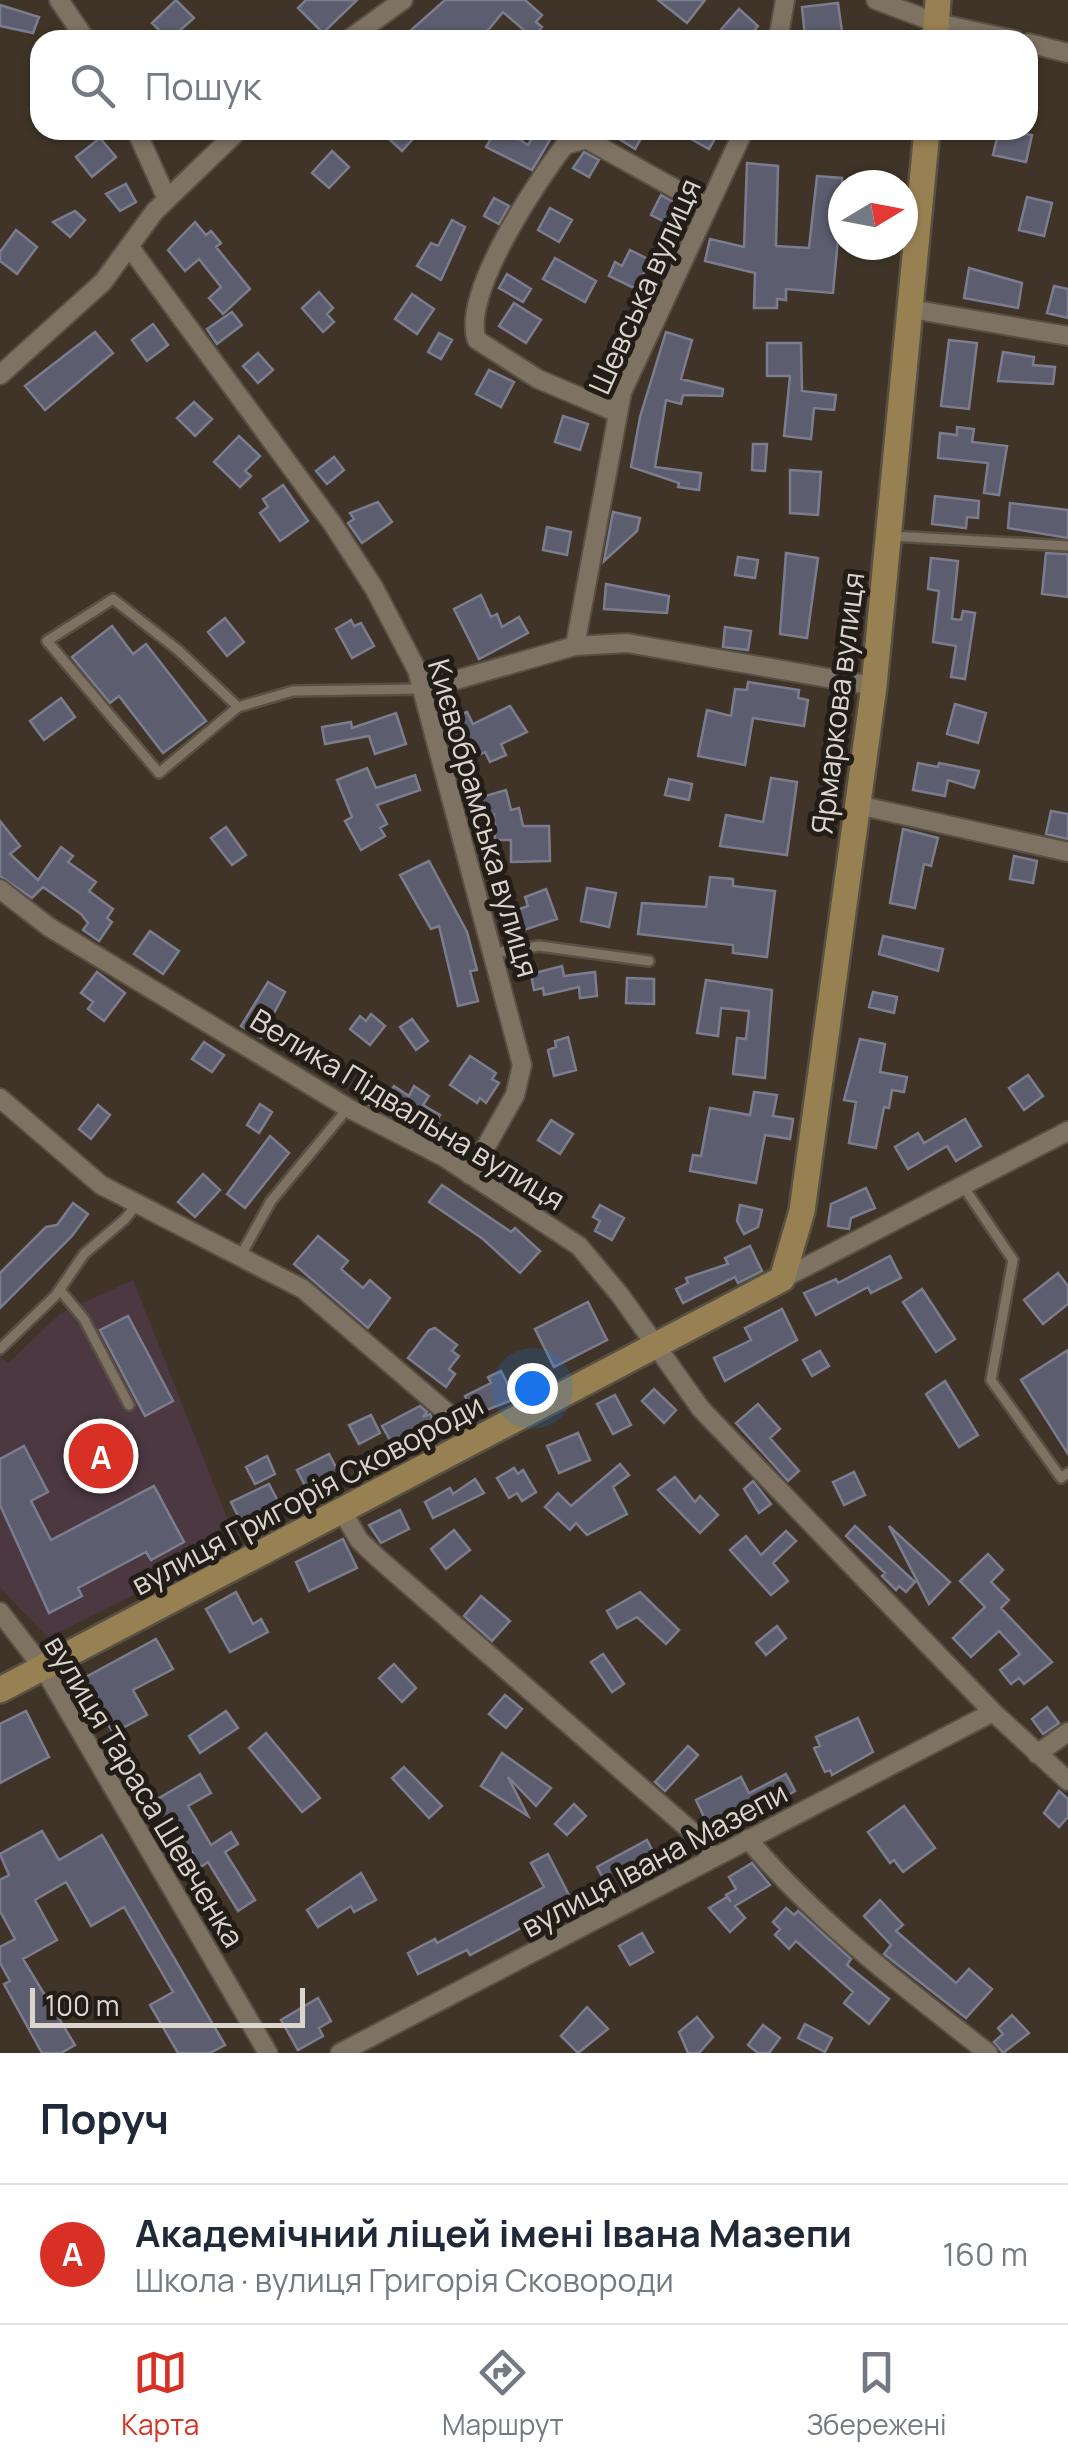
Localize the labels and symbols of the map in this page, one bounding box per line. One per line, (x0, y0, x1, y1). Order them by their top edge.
north arrow (828, 170, 918, 260)
street label: Шевська вулиця (578, 172, 710, 400)
street label: Ярмаркова вулиця (801, 570, 873, 836)
street label: Києвобрамська вулиця (419, 654, 549, 982)
street label: Велика Підвальна вулиця (243, 999, 573, 1219)
your location (507, 1363, 558, 1414)
street label: вулиця Григорія Сковороди (124, 1384, 490, 1604)
pin: A (68, 1418, 134, 1494)
street label: вулиця Тараса Шевченка (36, 1628, 254, 1954)
street label: вулиця Івана Мазепи (514, 1772, 794, 1946)
scale bar (30, 1983, 305, 2028)

